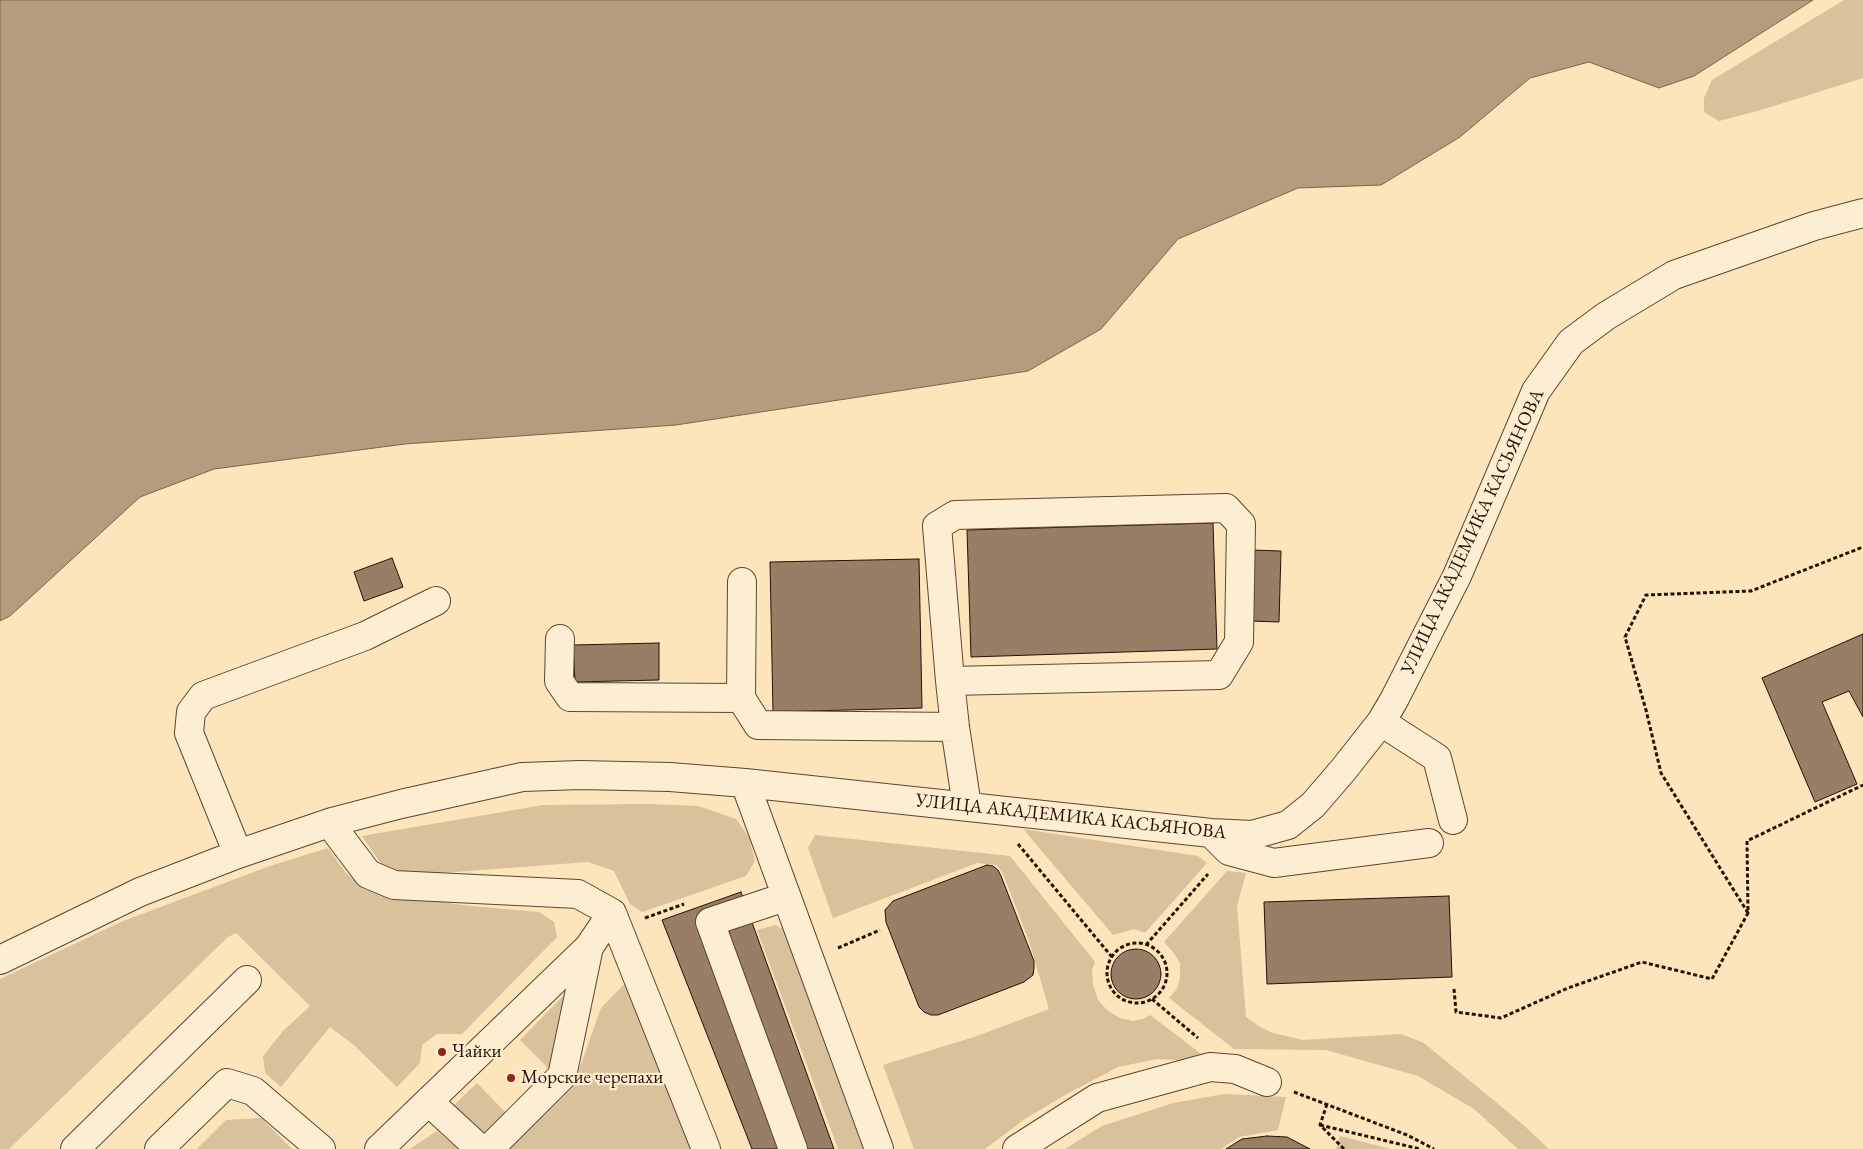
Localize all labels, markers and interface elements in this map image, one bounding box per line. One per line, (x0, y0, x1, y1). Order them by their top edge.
street label: УЛИЦА АКАДЕМИКА КАСЬЯНОВА (1397, 386, 1549, 678)
street label: УЛИЦА АКАДЕМИКА КАСЬЯНОВА (914, 789, 1228, 845)
place label: Чайки (452, 1041, 502, 1063)
marker: Чайки (436, 1046, 448, 1058)
place label: Морские черепахи (521, 1067, 663, 1089)
marker: Морские черепахи (505, 1072, 517, 1084)

